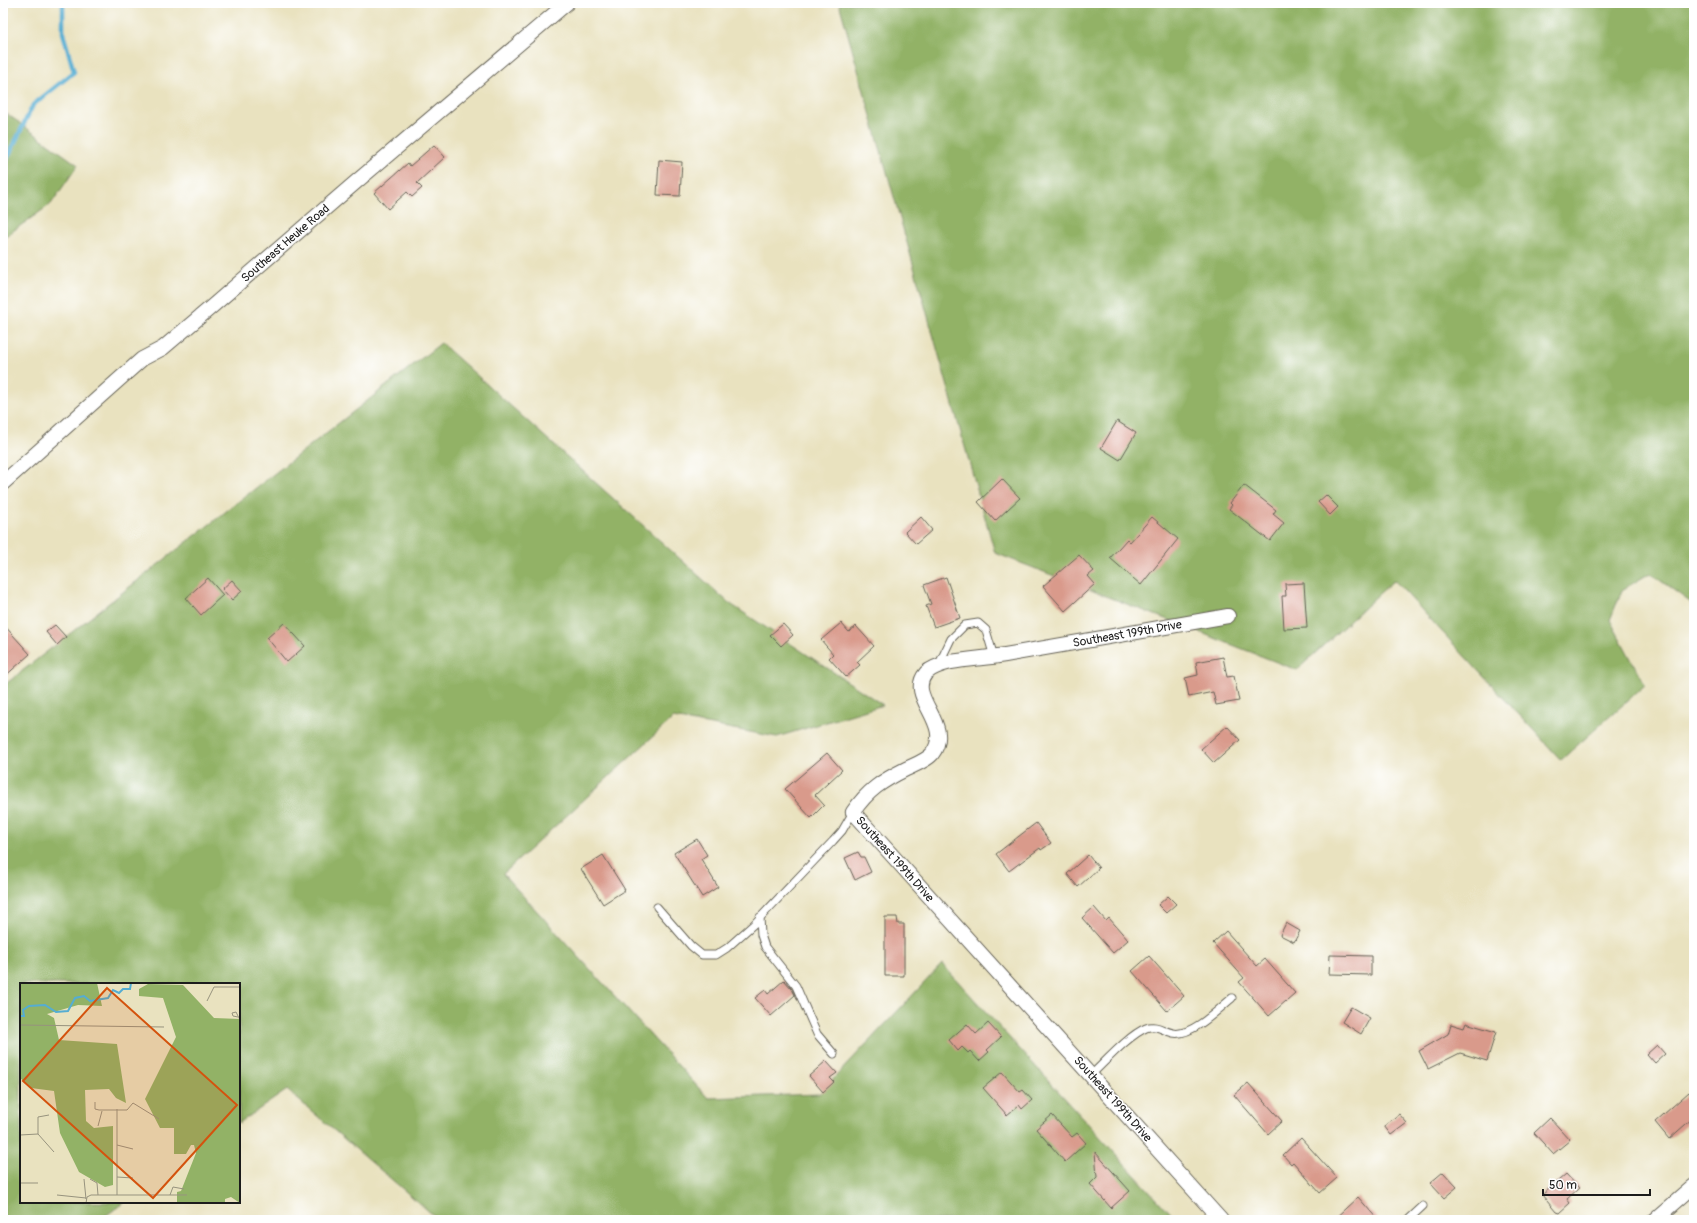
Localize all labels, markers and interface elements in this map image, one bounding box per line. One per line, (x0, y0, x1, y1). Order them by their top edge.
street label: Southeast Heuke Road (238, 201, 333, 286)
street label: Southeast 199th Drive (1072, 617, 1183, 651)
street label: Southeast 199th Drive (852, 813, 937, 905)
inset map (20, 983, 240, 1203)
street label: Southeast 199th Drive (1070, 1053, 1155, 1145)
scale bar (1543, 1171, 1650, 1197)
text: 50 m (1549, 1178, 1577, 1193)

